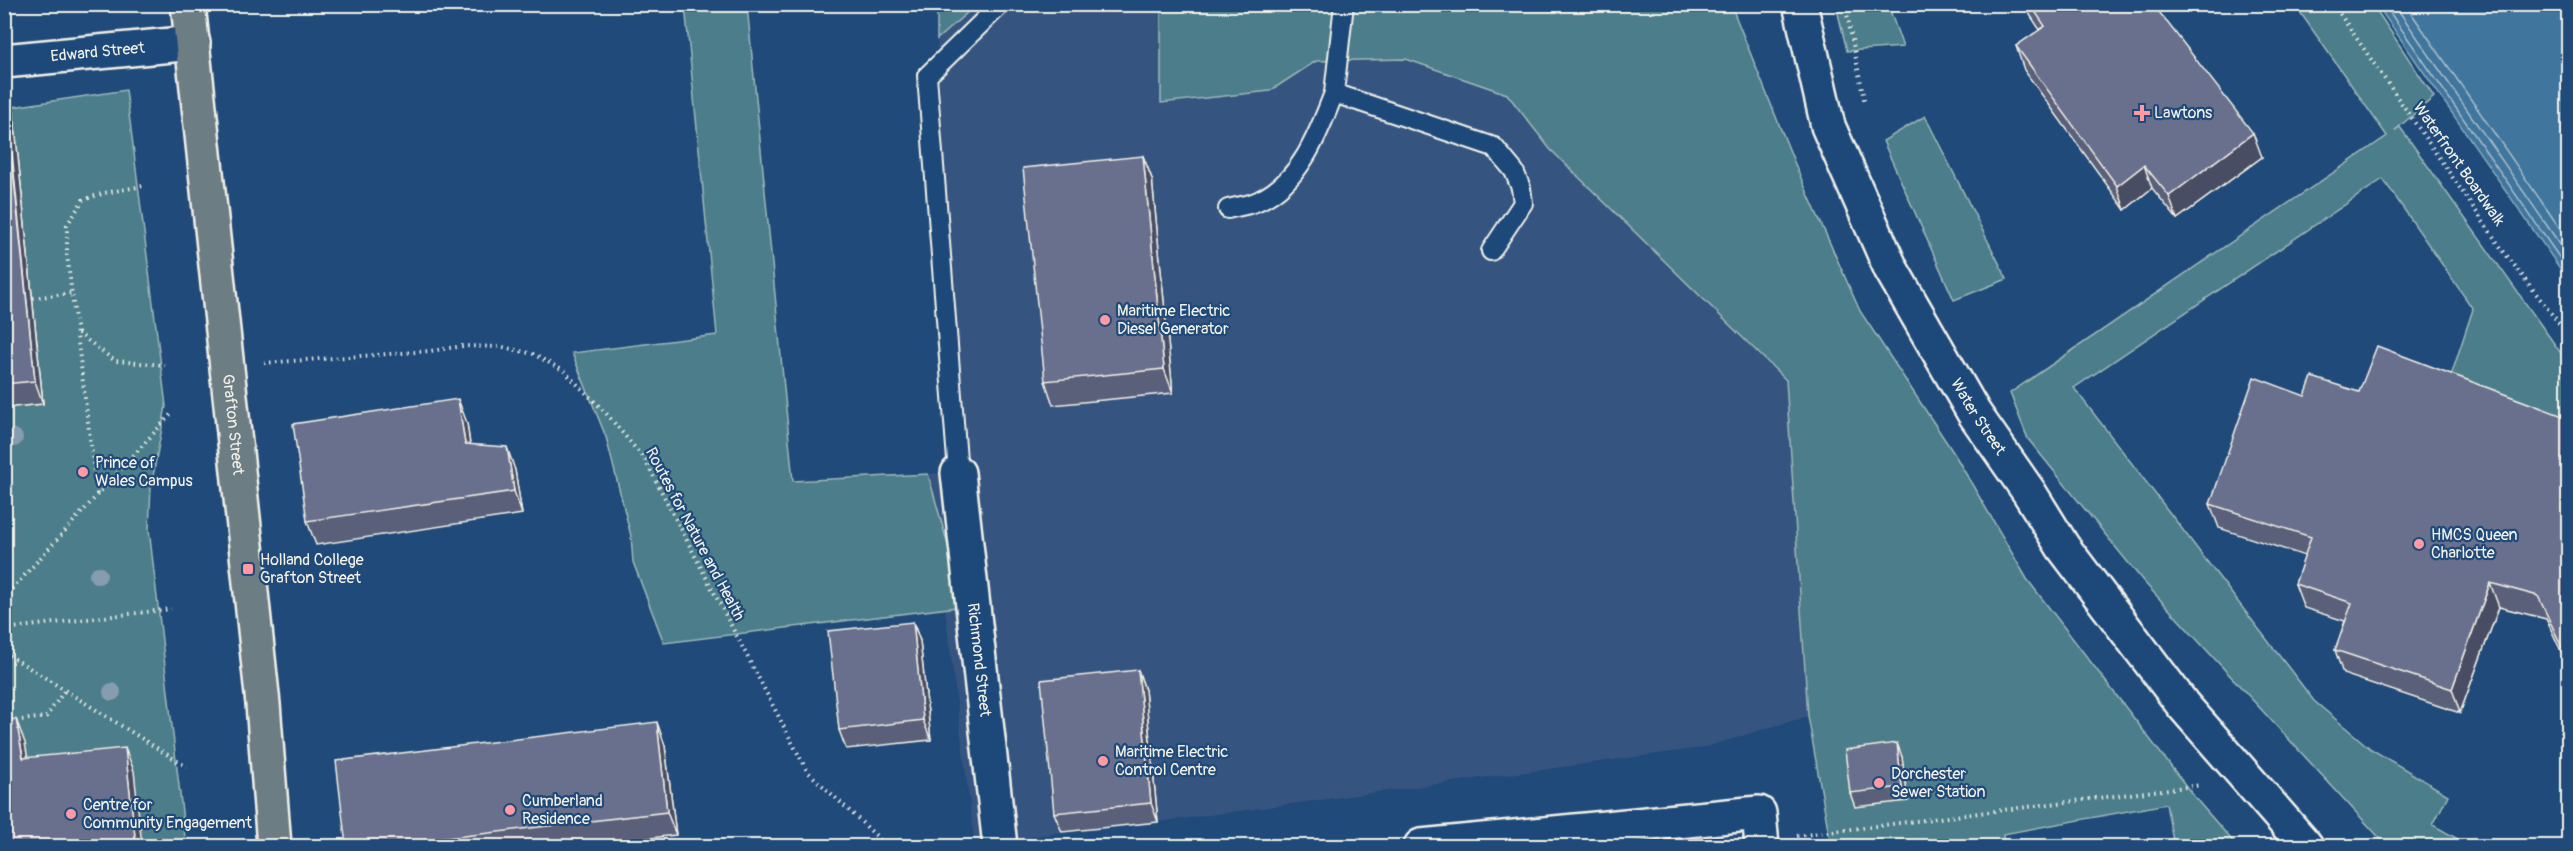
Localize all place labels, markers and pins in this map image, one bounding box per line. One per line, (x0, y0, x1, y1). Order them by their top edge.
place label: Lawtons (2154, 103, 2212, 123)
marker: Lawtons (2135, 106, 2149, 120)
place label: Maritime Electric Diesel Generator (1117, 301, 1230, 339)
marker: Maritime Electric Diesel Generator (1098, 313, 1112, 327)
place label: Prince of Wales Campus (95, 453, 193, 491)
marker: Prince of Wales Campus (76, 465, 90, 479)
place label: HMCS Queen Charlotte (2431, 525, 2518, 563)
marker: HMCS Queen Charlotte (2412, 537, 2426, 551)
place label: Holland College Grafton Street (260, 550, 364, 588)
marker: Holland College Grafton Street (241, 562, 255, 576)
place label: Maritime Electric Control Centre (1115, 742, 1228, 780)
marker: Maritime Electric Control Centre (1096, 754, 1110, 768)
place label: Dorchester Sewer Station (1891, 764, 1986, 802)
marker: Dorchester Sewer Station (1872, 776, 1886, 790)
place label: Cumberland Residence (522, 791, 603, 829)
place label: Centre for Community Engagement (83, 795, 252, 833)
marker: Cumberland Residence (503, 803, 517, 817)
marker: Centre for Community Engagement (64, 807, 78, 821)

